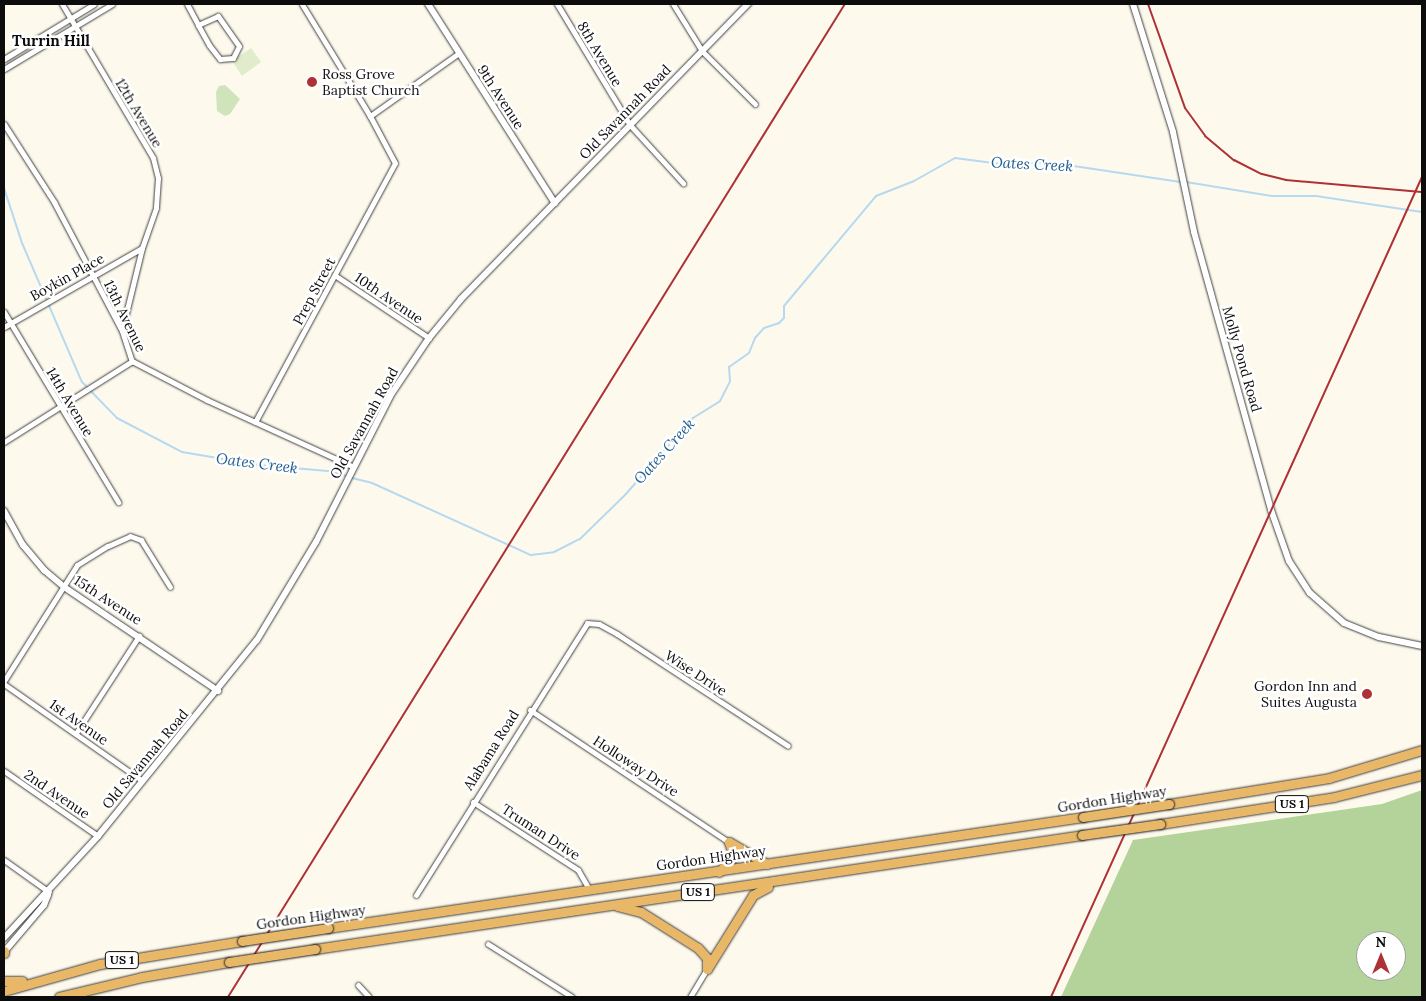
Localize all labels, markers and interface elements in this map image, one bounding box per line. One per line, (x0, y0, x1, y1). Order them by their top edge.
street label: 8th Avenue (574, 18, 626, 90)
district label: Turrin Hill (12, 32, 90, 50)
street label: Old Savannah Road (576, 61, 674, 163)
street label: 9th Avenue (474, 62, 528, 132)
place label: Ross Grove Baptist Church (322, 66, 420, 98)
street label: 12th Avenue (112, 75, 166, 151)
marker: Ross Grove Baptist Church (306, 76, 318, 88)
water label: Oates Creek (991, 153, 1073, 175)
street label: Boykin Place (27, 250, 107, 304)
street label: Prep Street (289, 254, 339, 328)
street label: 10th Avenue (352, 269, 426, 327)
street label: 13th Avenue (100, 277, 150, 355)
street label: Molly Pond Road (1219, 304, 1265, 414)
street label: 14th Avenue (43, 364, 97, 440)
street label: Old Savannah Road (326, 364, 402, 482)
water label: Oates Creek (630, 414, 698, 488)
water label: Oates Creek (215, 449, 299, 477)
street label: 15th Avenue (71, 572, 145, 628)
street label: Wise Drive (662, 647, 730, 699)
place label: Gordon Inn and Suites Augusta (1254, 678, 1357, 710)
marker: Gordon Inn and Suites Augusta (1361, 688, 1373, 700)
street label: 1st Avenue (46, 696, 112, 748)
street label: Old Savannah Road (98, 706, 192, 812)
street label: Alabama Road (460, 707, 522, 793)
street label: Holloway Drive (590, 732, 682, 800)
street label: 2nd Avenue (21, 766, 93, 822)
street label: Gordon Highway (1056, 782, 1168, 816)
road number: US 1 (1274, 794, 1310, 814)
street label: Truman Drive (499, 800, 583, 864)
street label: Gordon Highway (655, 842, 767, 874)
road number: US 1 (680, 882, 716, 902)
street label: Gordon Highway (255, 901, 367, 933)
north arrow (1356, 931, 1406, 981)
text: N (1376, 933, 1386, 951)
road number: US 1 (104, 950, 140, 970)

